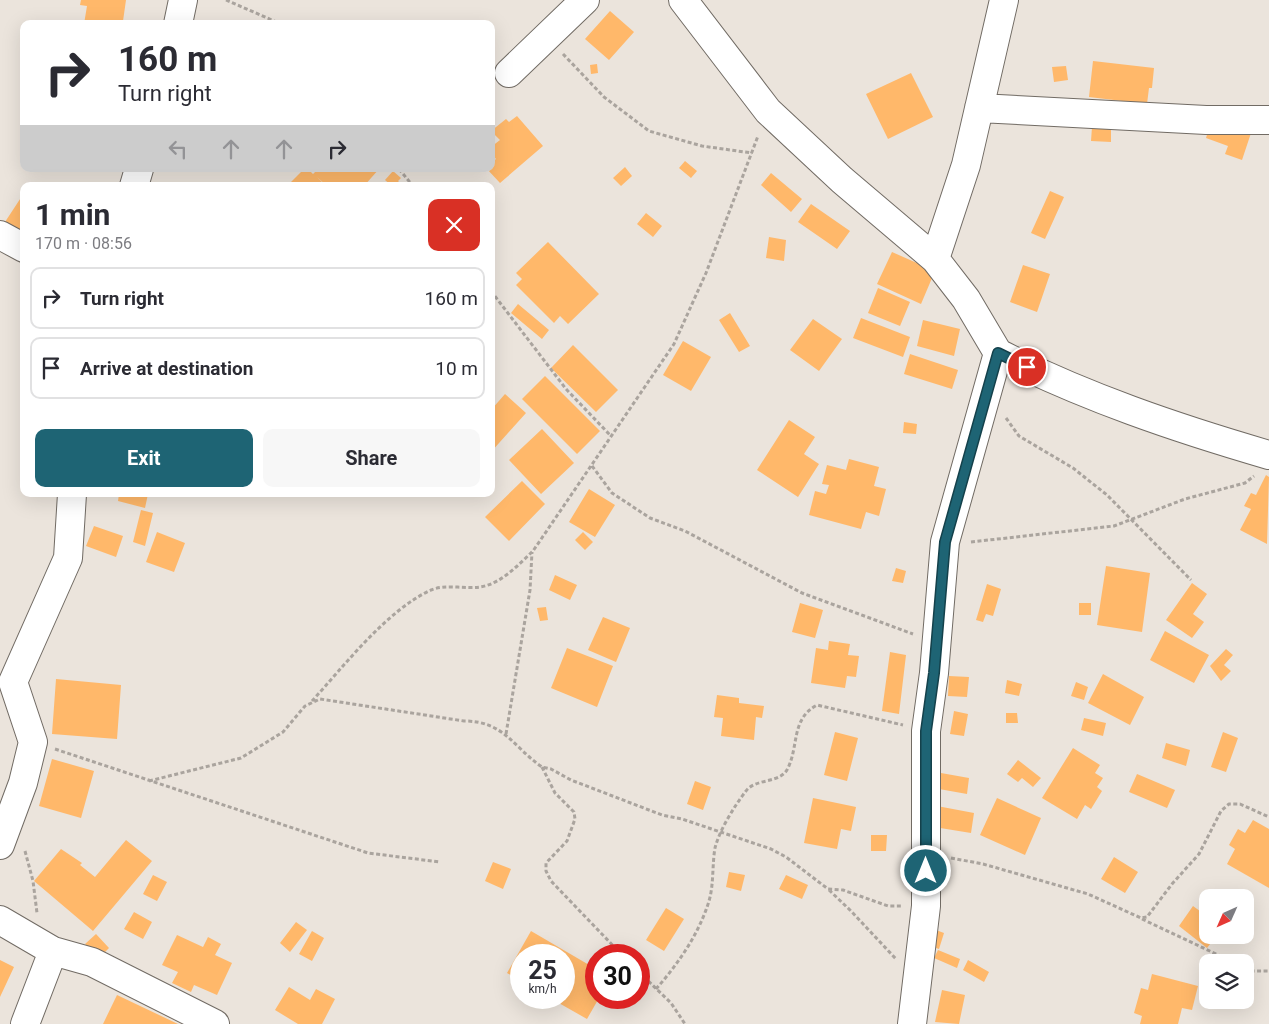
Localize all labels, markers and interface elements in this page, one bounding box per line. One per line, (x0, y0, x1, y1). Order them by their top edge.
text: 160 m (118, 39, 217, 80)
icon: right (35, 40, 100, 105)
text: Turn right (118, 81, 212, 106)
icon: left (164, 135, 192, 163)
icon: ahead (217, 135, 245, 163)
icon: ahead (270, 135, 298, 163)
icon: right (323, 135, 351, 163)
text: 1 min (35, 197, 110, 232)
button: close (428, 199, 480, 251)
text: 170 m · 08:56 (35, 234, 132, 253)
icon: right (37, 284, 65, 312)
text: Turn right (80, 287, 164, 310)
text: 160 m (425, 287, 478, 310)
pin (1006, 346, 1048, 388)
icon: arrive (1013, 353, 1041, 381)
icon: arrive (37, 354, 65, 382)
text: Arrive at destination (80, 357, 253, 380)
text: 10 m (435, 357, 478, 380)
button: Exit (35, 429, 253, 487)
button: Share (263, 429, 480, 487)
position arrow (899, 844, 951, 896)
north arrow (1199, 889, 1254, 944)
map controls (1199, 889, 1254, 1009)
speed limit sign: 30 (585, 944, 650, 1009)
button: layers (1199, 954, 1254, 1009)
text: 25 (528, 956, 557, 985)
text: km/h (528, 982, 557, 996)

